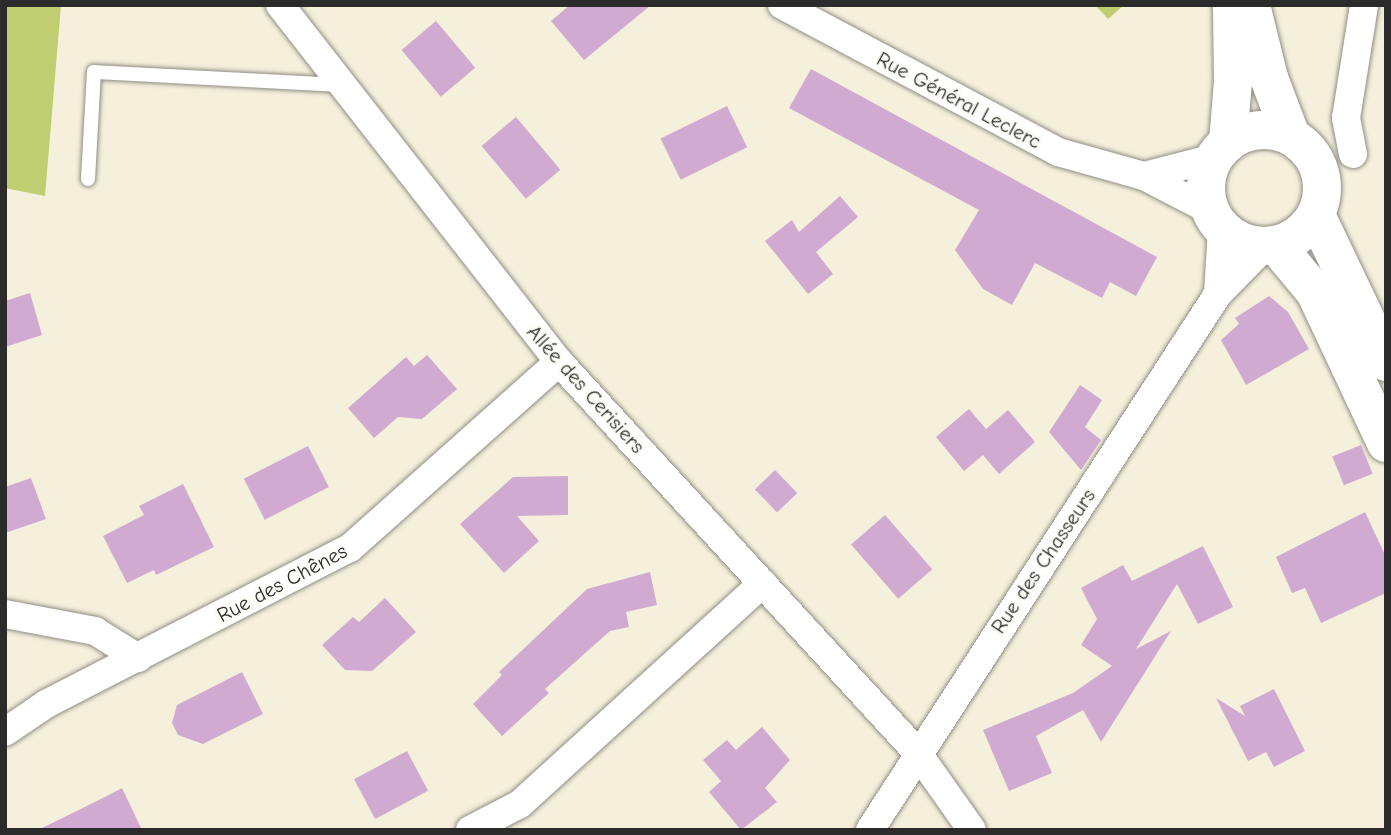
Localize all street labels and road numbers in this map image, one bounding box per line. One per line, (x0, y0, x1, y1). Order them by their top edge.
street label: Rue Général Leclerc (872, 46, 1046, 154)
street label: Allée des Cerisiers (522, 319, 650, 459)
street label: Rue des Chasseurs (985, 484, 1101, 638)
street label: Rue des Chênes (213, 538, 351, 628)

